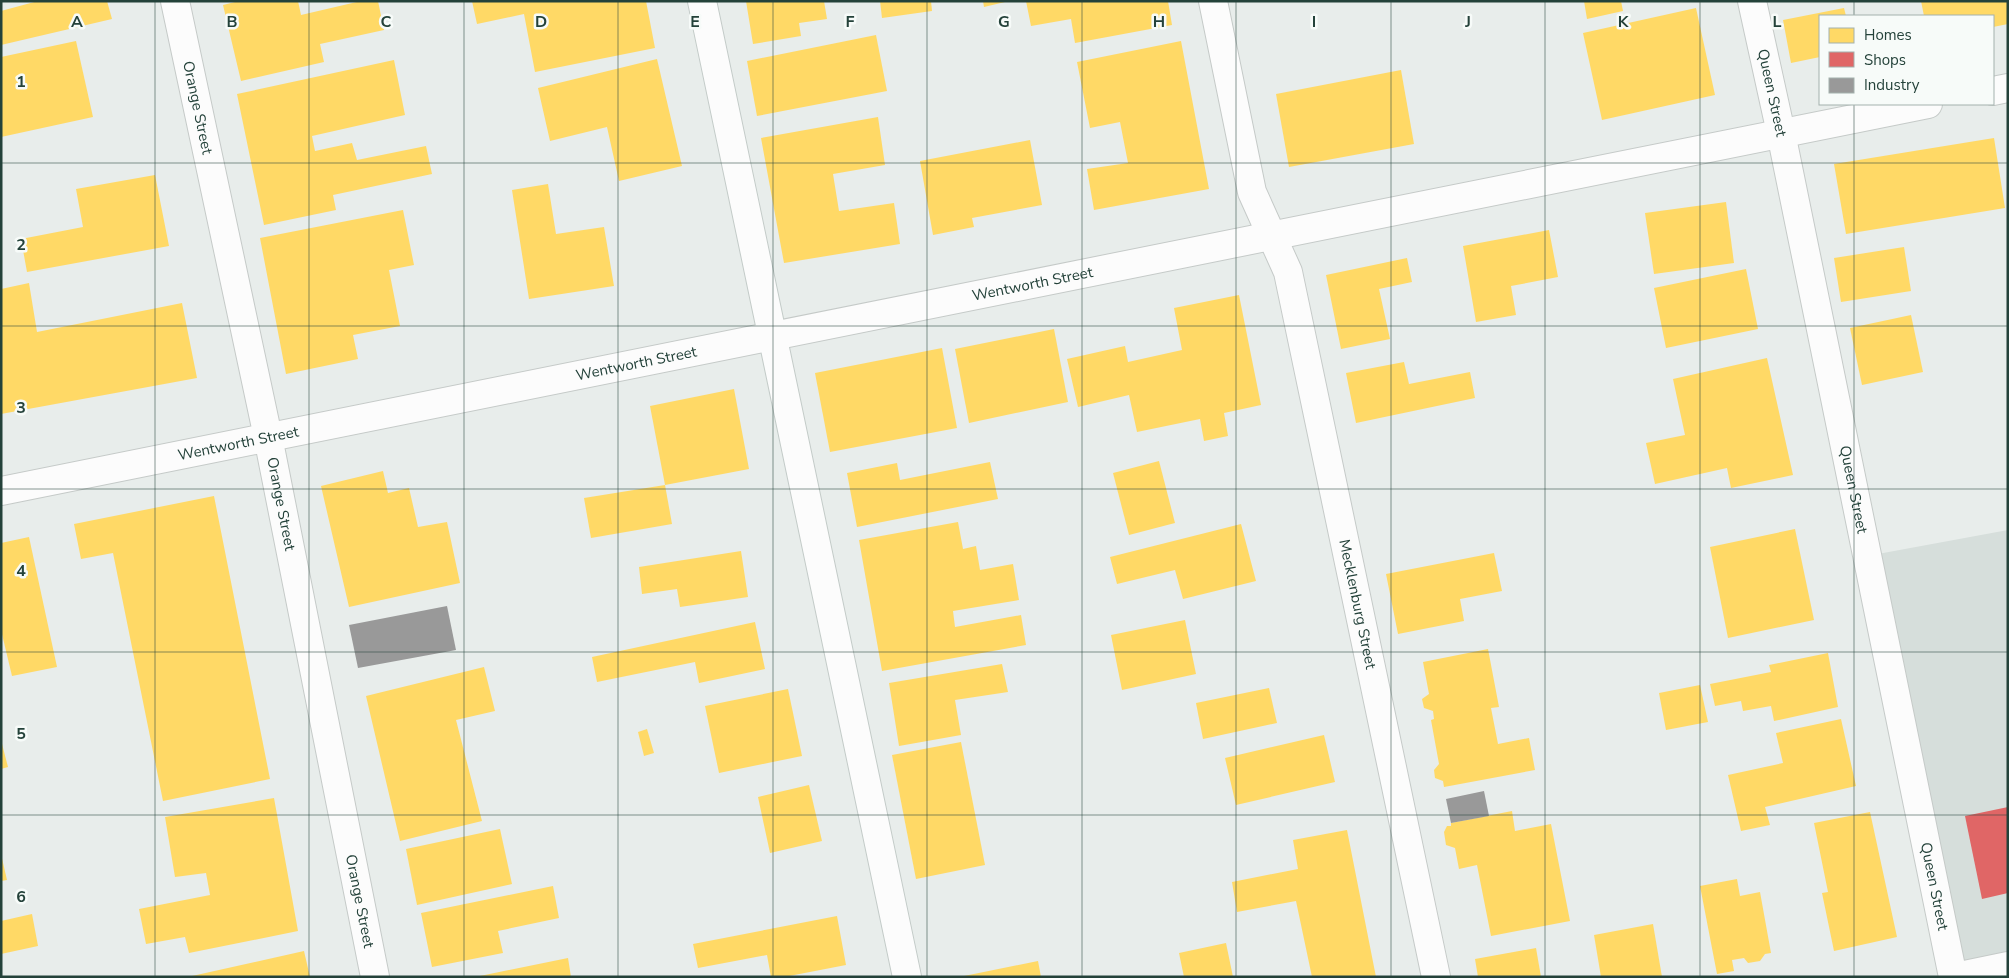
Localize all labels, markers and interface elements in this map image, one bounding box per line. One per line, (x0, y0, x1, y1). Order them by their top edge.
text: A (71, 11, 83, 33)
text: B (226, 11, 238, 33)
text: C (381, 11, 392, 33)
text: D (535, 11, 547, 33)
text: E (690, 11, 700, 33)
text: F (846, 11, 855, 33)
text: G (998, 11, 1010, 33)
text: H (1153, 11, 1165, 33)
text: I (1312, 11, 1316, 33)
text: J (1464, 11, 1471, 33)
text: K (1618, 11, 1630, 33)
text: L (1773, 11, 1782, 33)
legend (1819, 15, 1994, 105)
text: Homes (1864, 25, 1912, 45)
street label: Queen Street (1753, 47, 1792, 139)
text: Shops (1864, 50, 1906, 70)
street label: Orange Street (178, 59, 218, 157)
text: 1 (16, 71, 26, 93)
text: Industry (1864, 75, 1920, 95)
text: 2 (16, 234, 26, 256)
street label: Wentworth Street (970, 262, 1095, 306)
street label: Wentworth Street (574, 341, 699, 385)
text: 3 (16, 397, 26, 419)
street label: Wentworth Street (176, 421, 301, 465)
street label: Queen Street (1835, 444, 1873, 536)
street label: Orange Street (262, 455, 300, 553)
street label: Mecklenburg Street (1334, 537, 1381, 672)
text: 4 (16, 560, 26, 582)
text: 5 (16, 723, 26, 745)
street label: Queen Street (1916, 841, 1953, 933)
street label: Orange Street (341, 853, 379, 950)
text: 6 (16, 886, 26, 908)

